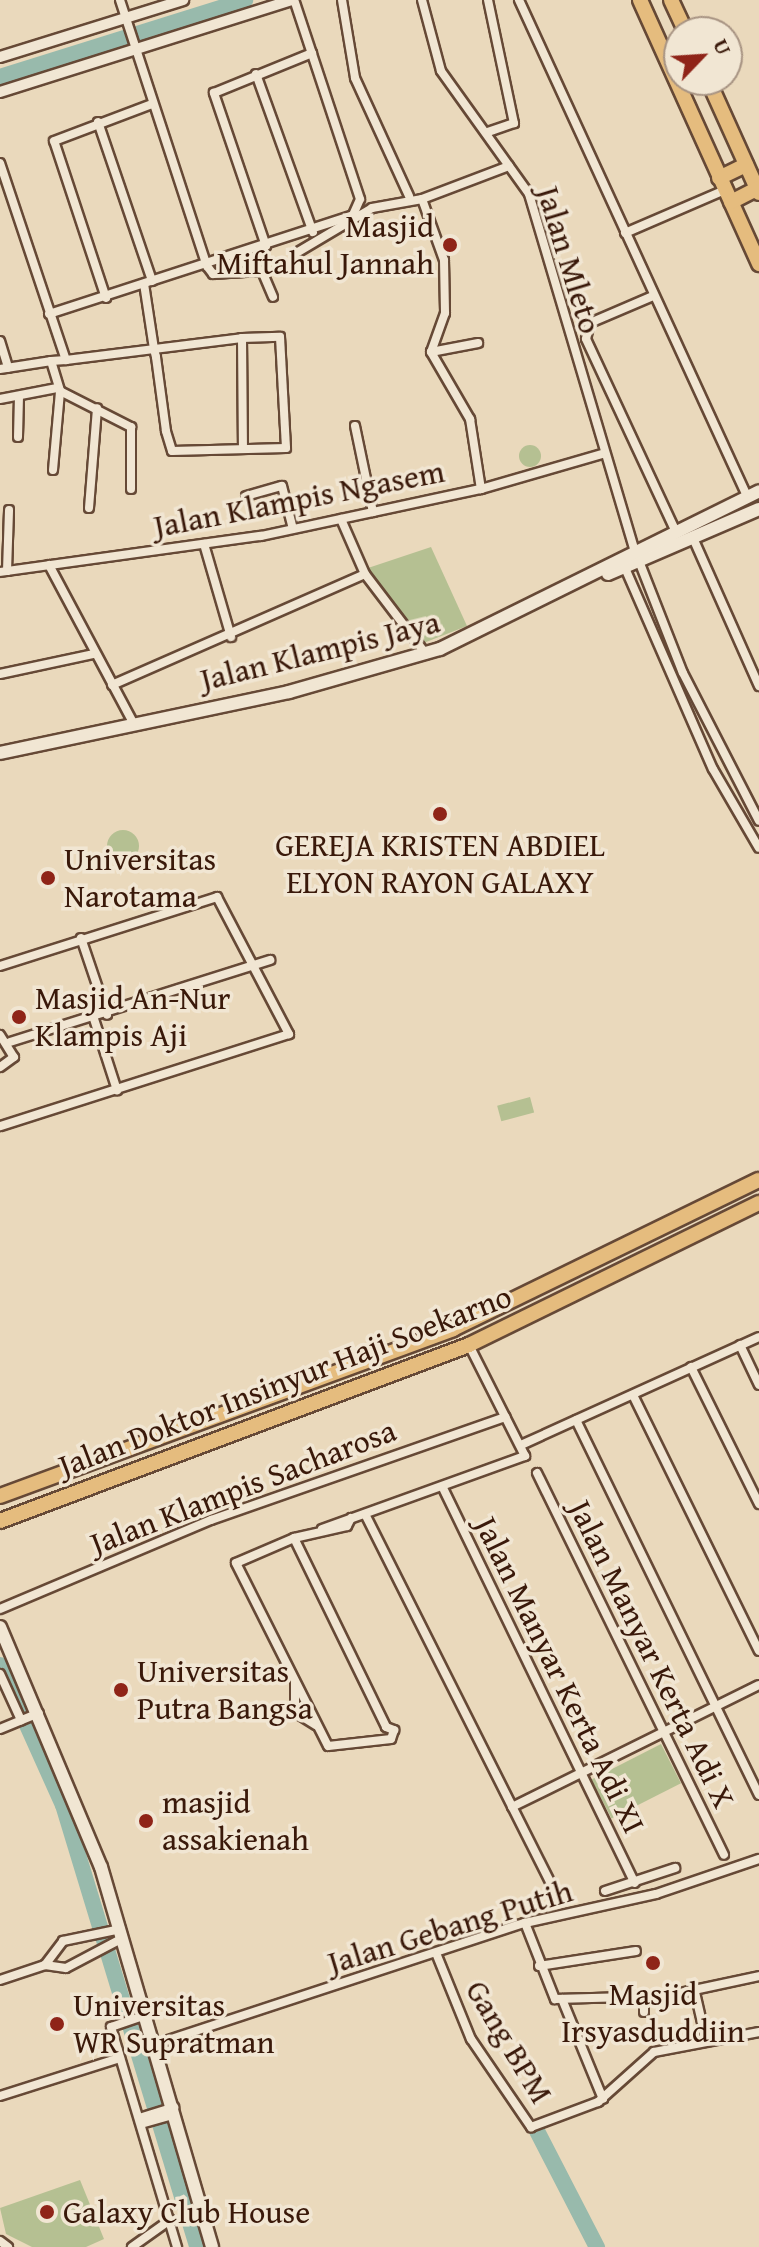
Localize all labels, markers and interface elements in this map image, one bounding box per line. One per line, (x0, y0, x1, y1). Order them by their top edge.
north arrow (663, 16, 743, 96)
text: U (705, 33, 741, 60)
street label: Jalan Mleto (528, 182, 610, 338)
place label: Masjid Miftahul Jannah (217, 208, 434, 283)
marker: Masjid Miftahul Jannah (441, 236, 459, 254)
street label: Jalan Klampis Ngasem (150, 452, 448, 546)
street label: Jalan Klampis Jaya (196, 603, 444, 699)
marker: GEREJA KRISTEN ABDIEL ELYON RAYON GALAXY (431, 805, 449, 823)
place label: GEREJA KRISTEN ABDIEL ELYON RAYON GALAXY (275, 827, 605, 902)
place label: Universitas Narotama (64, 841, 216, 916)
marker: Universitas Narotama (39, 869, 57, 887)
place label: Masjid An-Nur Klampis Aji (35, 980, 231, 1055)
marker: Masjid An-Nur Klampis Aji (10, 1008, 28, 1026)
street label: Jalan Doktor Insinyur Haji Soekarno (53, 1277, 517, 1485)
street label: Jalan Klampis Sacharosa (85, 1411, 401, 1563)
street label: Jalan Manyar Kerta Adi X (561, 1494, 743, 1814)
street label: Jalan Manyar Kerta Adi XI (467, 1511, 653, 1839)
place label: Universitas Putra Bangsa (137, 1653, 313, 1728)
marker: Universitas Putra Bangsa (112, 1681, 130, 1699)
place label: masjid assakienah (162, 1784, 309, 1859)
marker: masjid assakienah (137, 1812, 155, 1830)
street label: Jalan Gebang Putih (323, 1872, 577, 1982)
marker: Masjid Irsyasduddiin (644, 1954, 662, 1972)
street label: Gang BPM (457, 1974, 561, 2110)
place label: Masjid Irsyasduddiin (561, 1976, 745, 2051)
place label: Universitas WR Supratman (73, 1987, 274, 2062)
marker: Universitas WR Supratman (48, 2015, 66, 2033)
place label: Galaxy Club House (63, 2193, 310, 2231)
marker: Galaxy Club House (38, 2203, 56, 2221)

